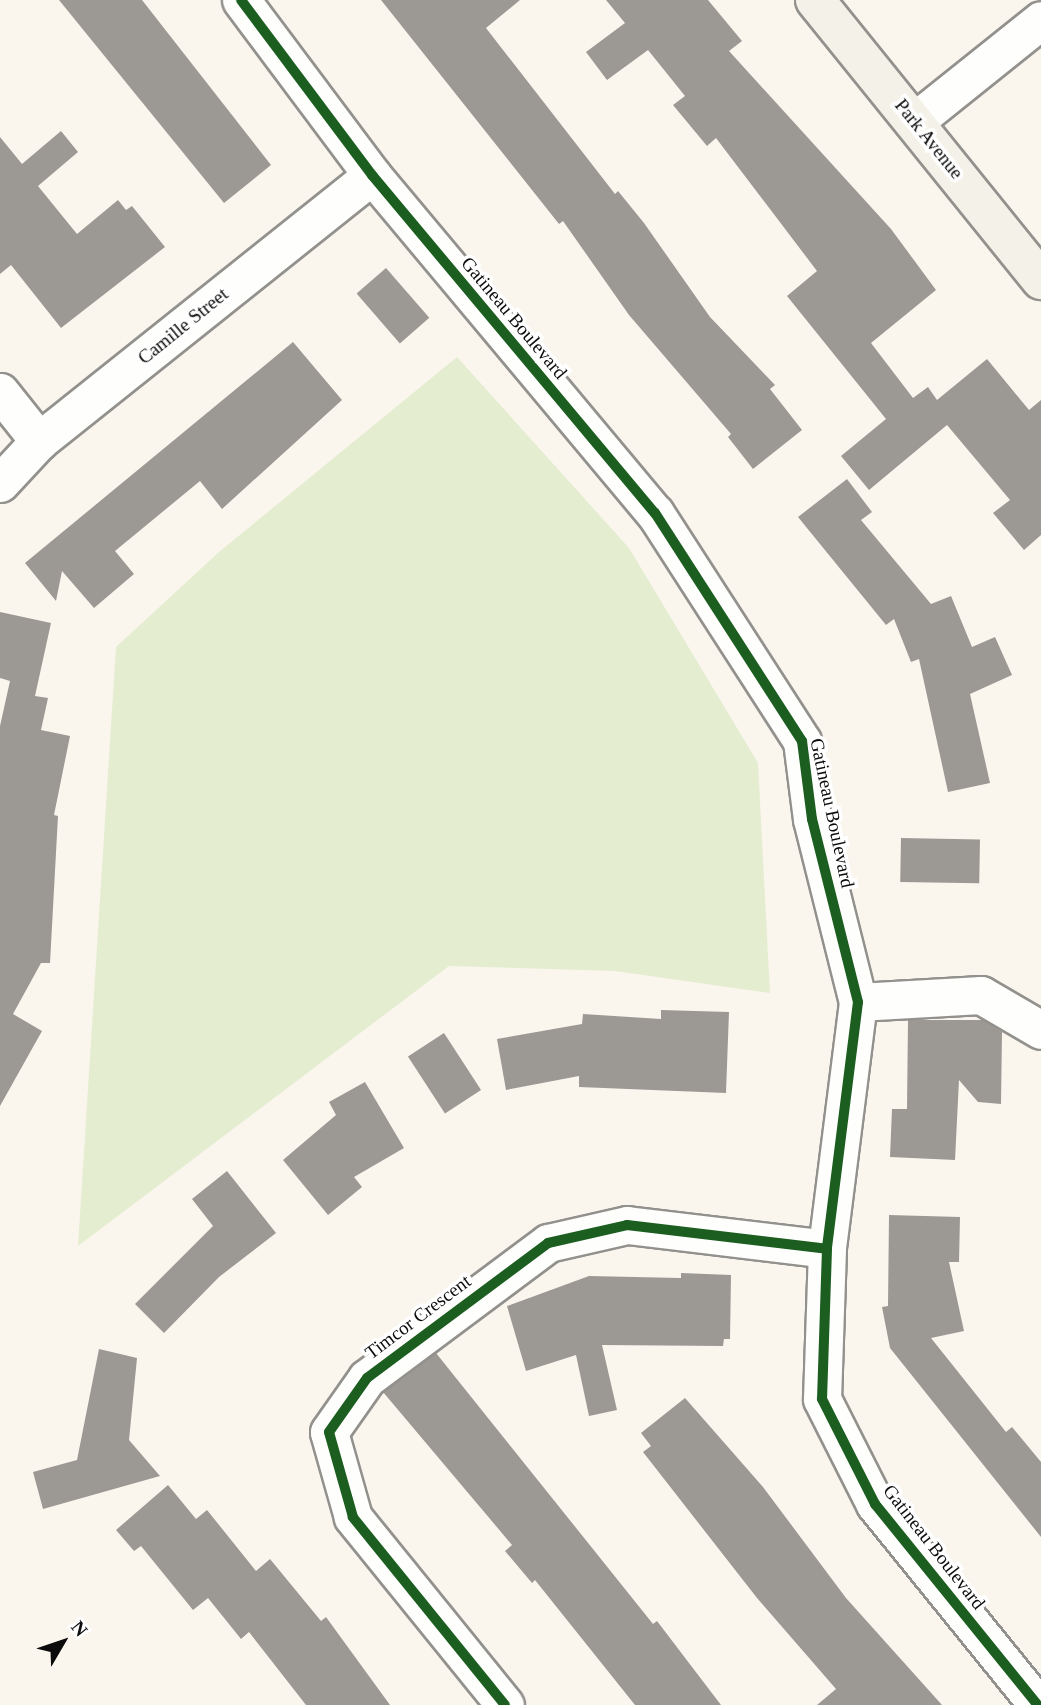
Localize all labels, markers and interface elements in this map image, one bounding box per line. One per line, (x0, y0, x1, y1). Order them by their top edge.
street label: Park Avenue (890, 94, 968, 184)
street label: Gatineau Boulevard (456, 252, 572, 384)
street label: Camille Street (133, 283, 233, 369)
street label: Gatineau Boulevard (805, 736, 859, 890)
street label: Timcor Crescent (361, 1270, 475, 1364)
street label: Gatineau Boulevard (878, 1480, 990, 1614)
north arrow (28, 1607, 98, 1677)
text: N (67, 1617, 92, 1640)

